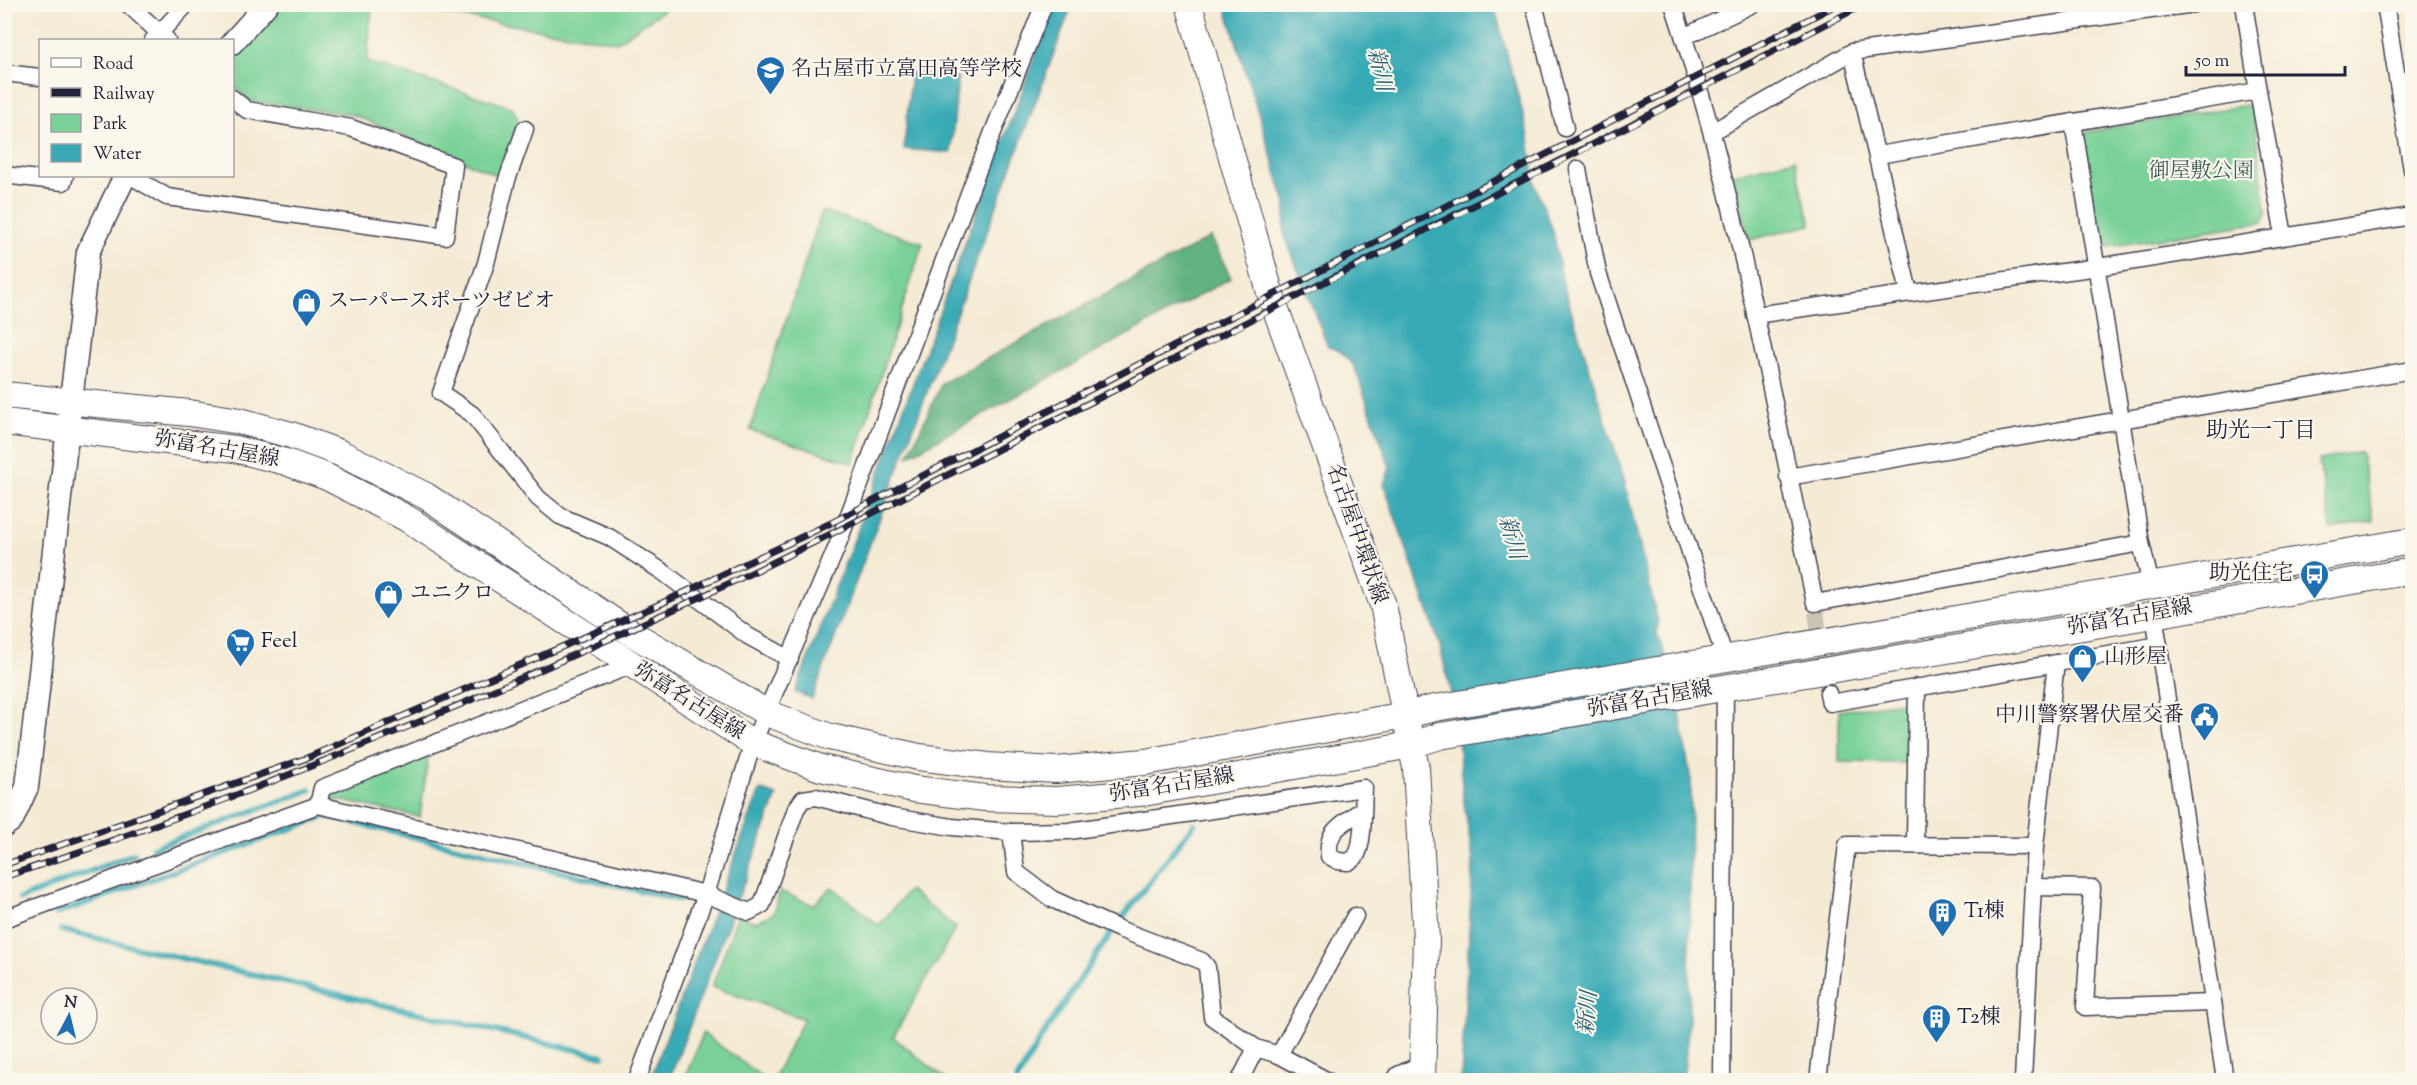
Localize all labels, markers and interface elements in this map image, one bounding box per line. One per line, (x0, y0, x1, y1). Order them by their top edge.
legend (39, 39, 234, 177)
scale bar (2186, 39, 2345, 77)
water label: 新川 (1357, 45, 1399, 97)
text: 50 m (2194, 49, 2230, 75)
text: Road (93, 52, 133, 78)
school or university icon: 名古屋市立富田高等学校 (754, 54, 786, 96)
place label: 名古屋市立富田高等学校 (791, 55, 1022, 85)
text: Railway (93, 82, 155, 108)
text: Park (93, 112, 128, 138)
text: Water (93, 142, 142, 168)
park label: 御屋敷公園 (2149, 157, 2254, 187)
shop icon: スーパースポーツゼビオ (291, 286, 323, 328)
place label: スーパースポーツゼビオ (328, 287, 555, 317)
district label: 助光一丁目 (2206, 416, 2316, 448)
street label: 弥富名古屋線 (152, 424, 282, 476)
street label: 名古屋中環状線 (1318, 460, 1394, 608)
water label: 新川 (1489, 512, 1532, 565)
bus stop icon: 助光住宅 (2298, 558, 2330, 600)
place label: 助光住宅 (2209, 559, 2293, 589)
shop icon: ユニクロ (373, 578, 405, 620)
place label: ユニクロ (410, 579, 494, 609)
street label: 弥富名古屋線 (2065, 592, 2195, 644)
supermarket icon: Feel (224, 626, 256, 668)
place label: Feel (261, 627, 298, 657)
shop icon: 山形屋 (2067, 642, 2099, 684)
place label: 山形屋 (2104, 643, 2167, 673)
street label: 弥富名古屋線 (628, 656, 750, 748)
street label: 弥富名古屋線 (1585, 674, 1715, 726)
public building icon: 中川警察署伏屋交番 (2189, 700, 2221, 742)
place label: 中川警察署伏屋交番 (1995, 701, 2184, 731)
street label: 弥富名古屋線 (1107, 761, 1237, 811)
building icon: T1棟 (1927, 896, 1959, 938)
place label: T1棟 (1964, 897, 2005, 927)
north arrow (39, 986, 99, 1046)
water label: 新川 (1571, 988, 1607, 1036)
text: N (63, 991, 78, 1016)
building icon: T2棟 (1920, 1002, 1952, 1044)
place label: T2棟 (1957, 1003, 2001, 1033)

